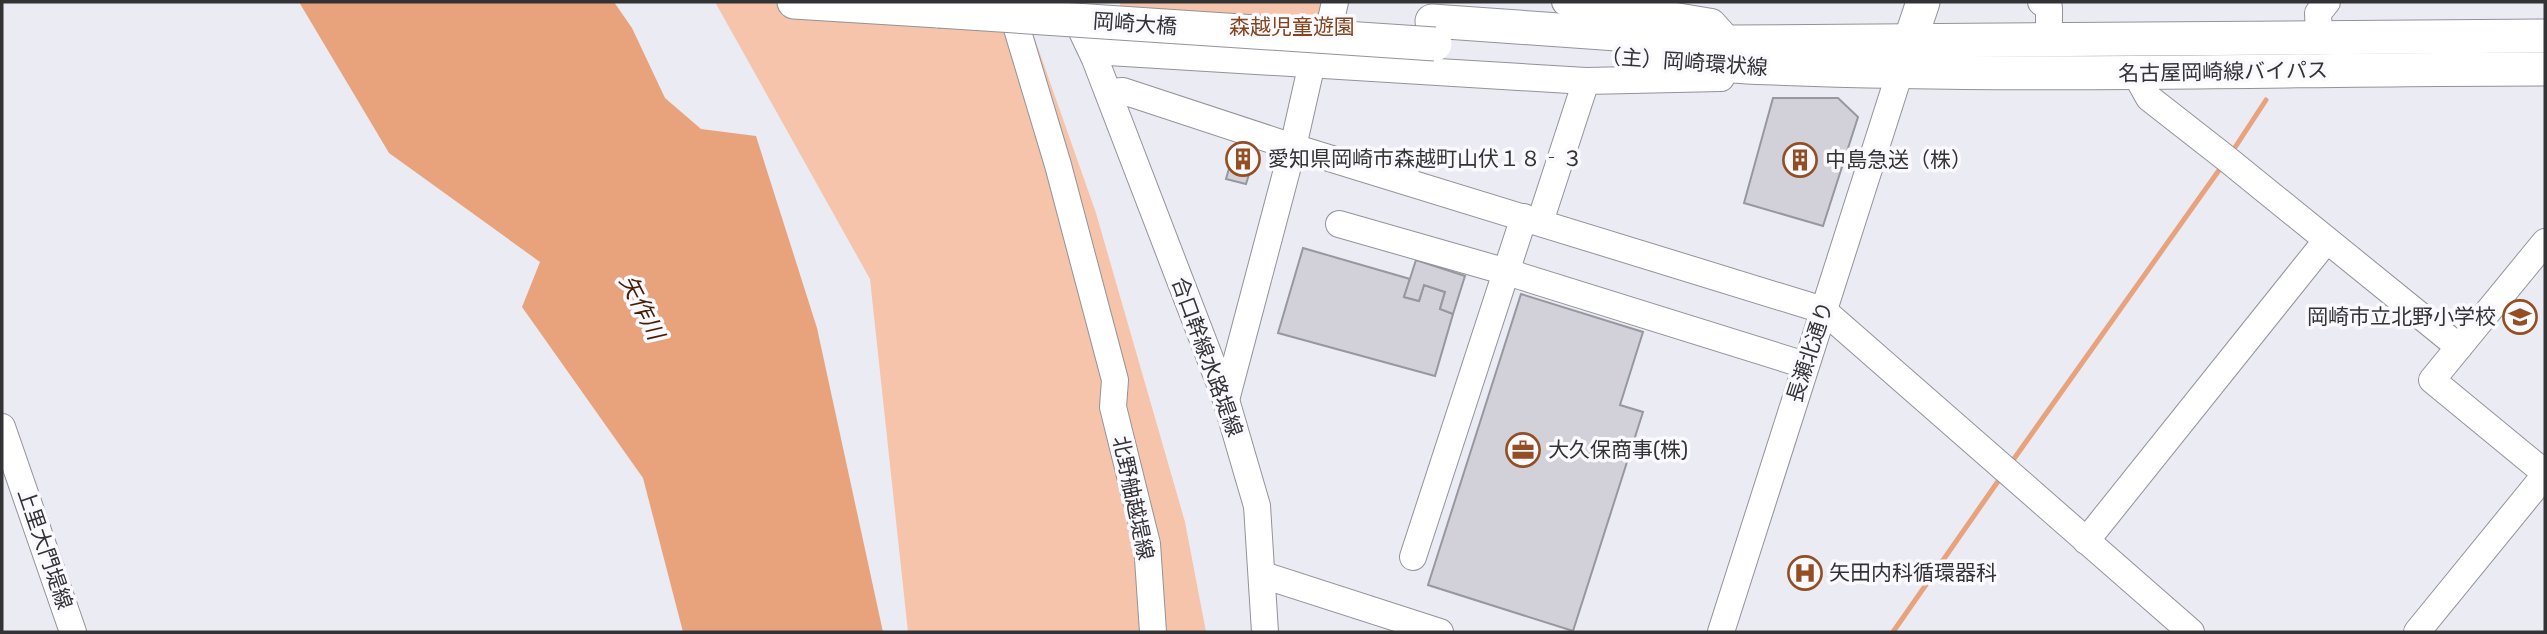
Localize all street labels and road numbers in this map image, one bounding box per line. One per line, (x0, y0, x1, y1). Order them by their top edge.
street label: 岡崎大橋 (1092, 8, 1178, 39)
street label: （主）岡崎環状線 (1599, 43, 1769, 80)
street label: 名古屋岡崎線バイパス (2118, 57, 2328, 86)
street label: 合口幹線水路堤線 (1167, 274, 1248, 440)
street label: 長瀬北通り (1781, 298, 1838, 406)
street label: 北野舳越堤線 (1108, 434, 1159, 562)
street label: 上里大門堤線 (13, 485, 78, 612)

